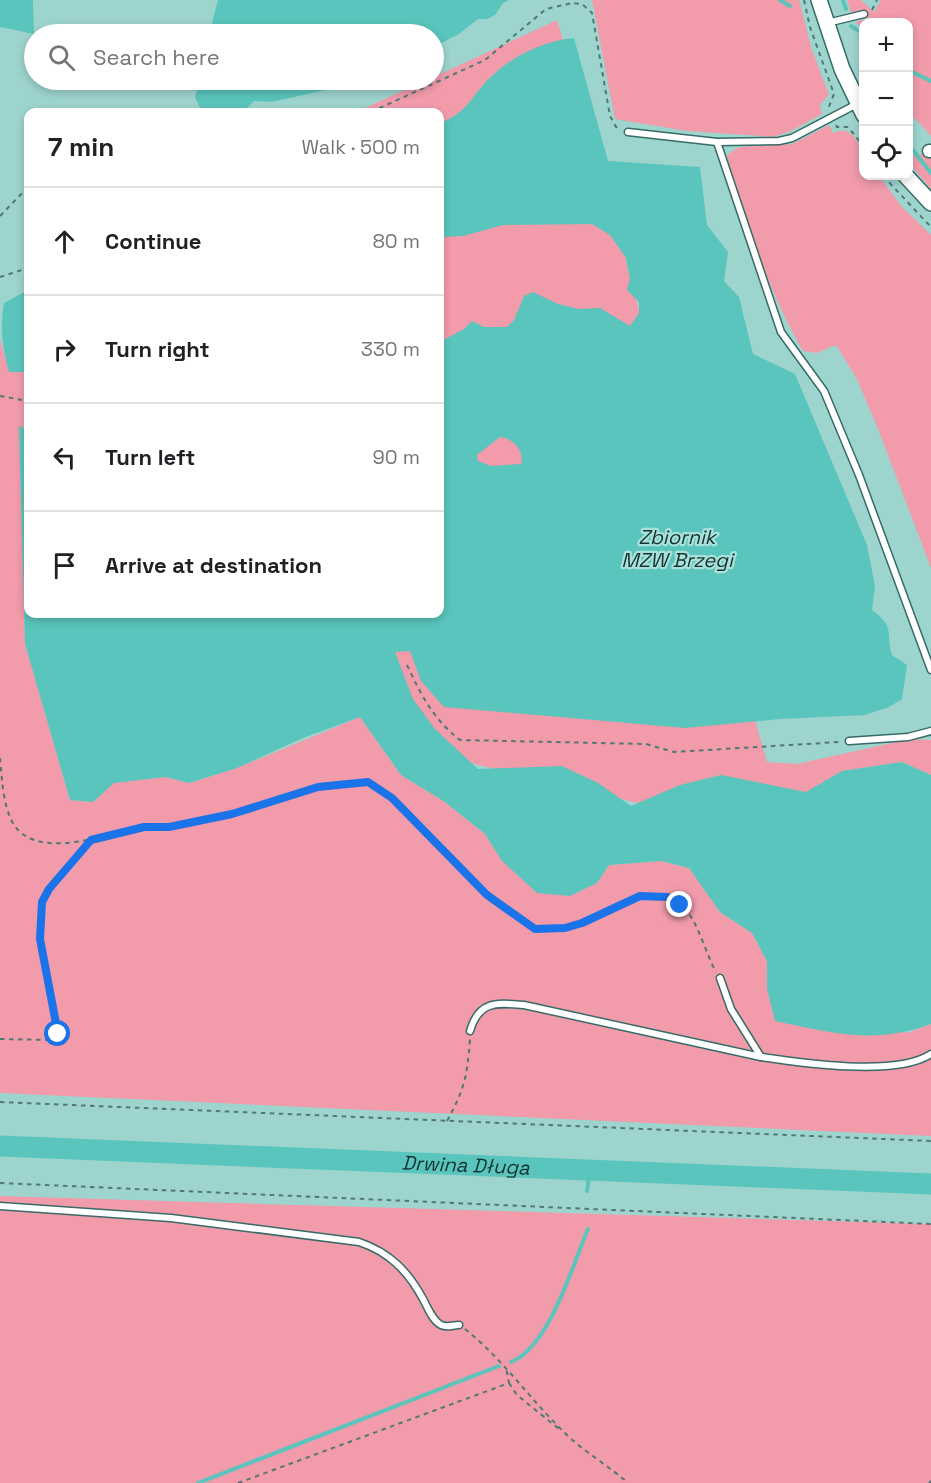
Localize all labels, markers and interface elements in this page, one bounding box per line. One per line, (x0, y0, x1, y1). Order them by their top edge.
map controls (859, 18, 913, 180)
button: + (859, 18, 913, 72)
search box (24, 24, 444, 90)
icon: search (45, 41, 78, 74)
text: Search here (93, 43, 220, 71)
button: − (859, 72, 913, 126)
button: locate (859, 126, 913, 180)
text: 7 min (48, 130, 114, 164)
text: Walk · 500 m (302, 134, 420, 160)
icon: ahead (48, 225, 81, 258)
text: Continue (105, 227, 201, 255)
text: 80 m (372, 228, 420, 254)
icon: right (48, 333, 81, 366)
text: Turn right (105, 335, 210, 363)
text: 330 m (361, 336, 420, 362)
icon: left (48, 441, 81, 474)
text: Turn left (105, 443, 195, 471)
text: 90 m (373, 444, 420, 470)
water label: Zbiornik MZW Brzegi (621, 524, 735, 573)
icon: arrive (48, 549, 81, 582)
text: Arrive at destination (105, 551, 322, 579)
route end (666, 891, 692, 917)
route start (44, 1020, 70, 1046)
water label: Drwina Długa (401, 1149, 531, 1181)

